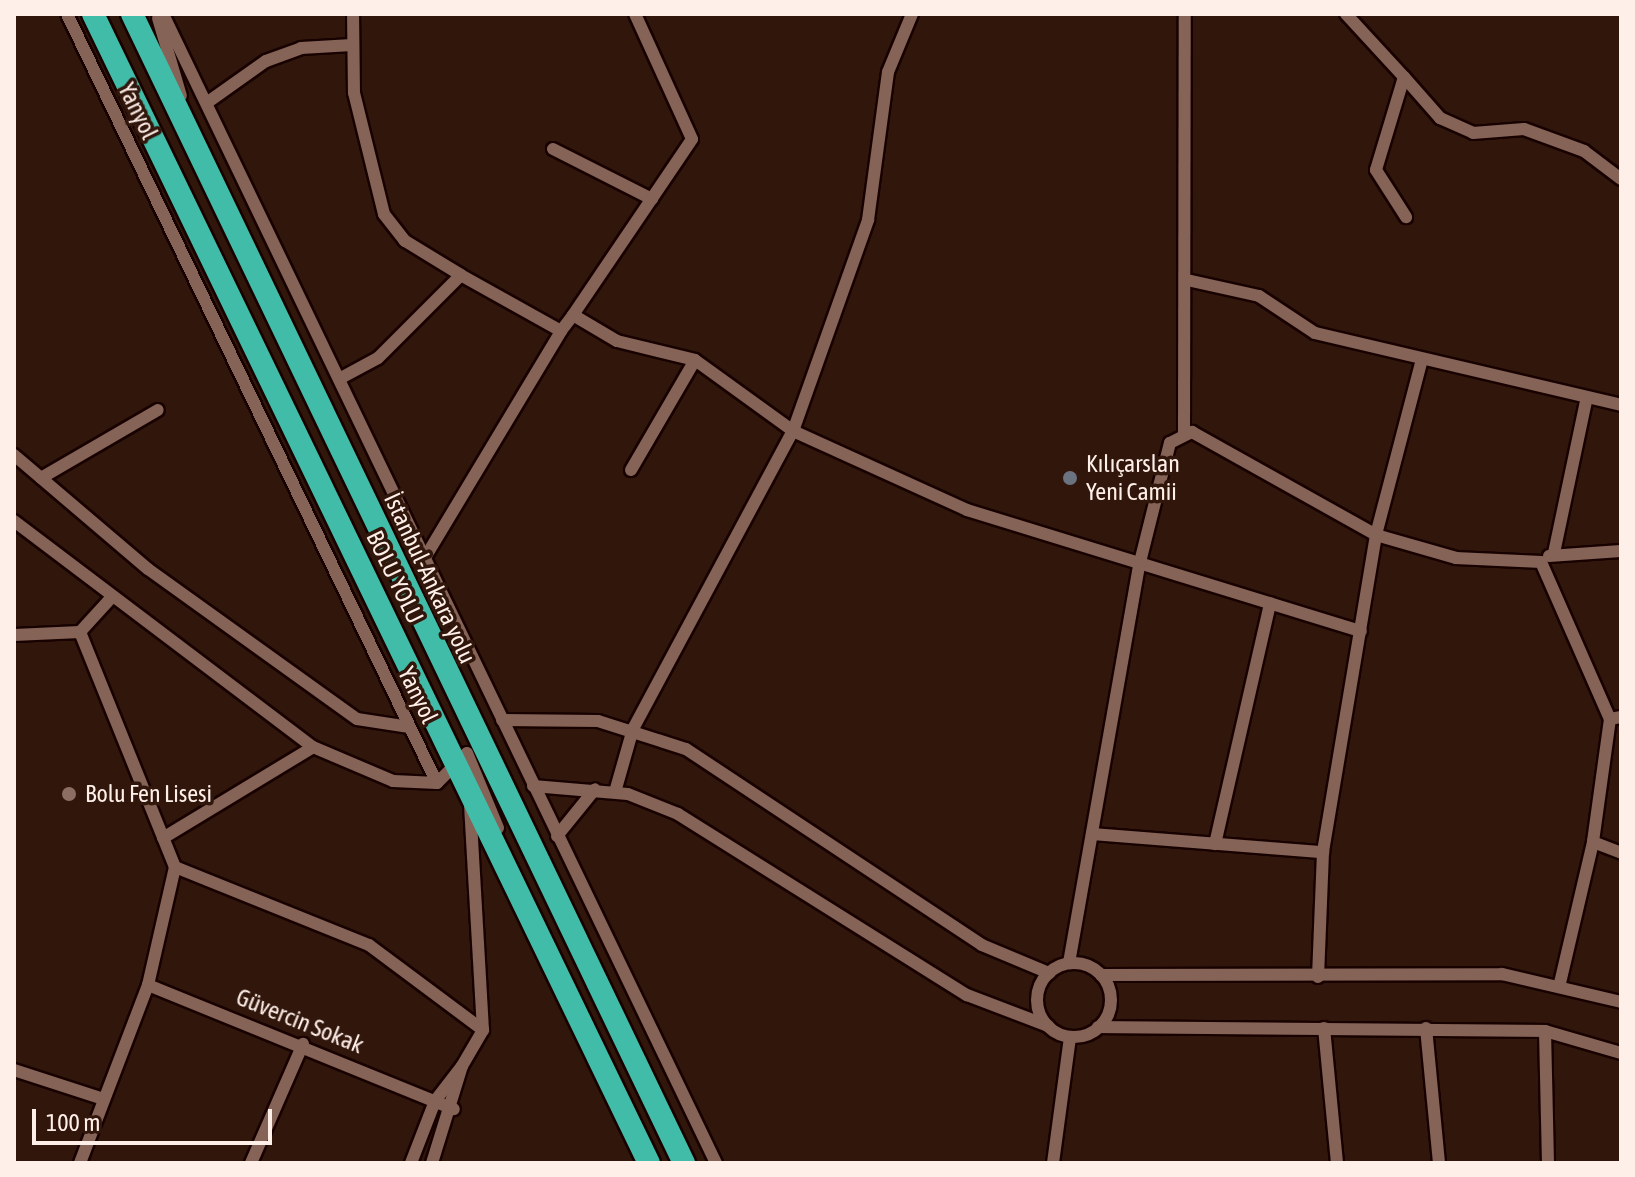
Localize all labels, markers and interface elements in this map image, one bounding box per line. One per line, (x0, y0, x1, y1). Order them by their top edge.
street label: Yanyol (112, 78, 164, 144)
place label: Kılıçarslan Yeni Camii (1086, 450, 1180, 506)
marker: Kılıçarslan Yeni Camii (1061, 469, 1079, 487)
street label: İstanbul-Ankara yolu (378, 488, 482, 668)
street label: BOLU YOLU (360, 526, 430, 628)
street label: Yanyol (392, 662, 444, 728)
place label: Bolu Fen Lisesi (85, 780, 212, 808)
marker: Bolu Fen Lisesi (60, 785, 78, 803)
street label: Güvercin Sokak (232, 982, 368, 1060)
scale bar (36, 1093, 276, 1143)
text: 100 m (46, 1109, 100, 1136)

